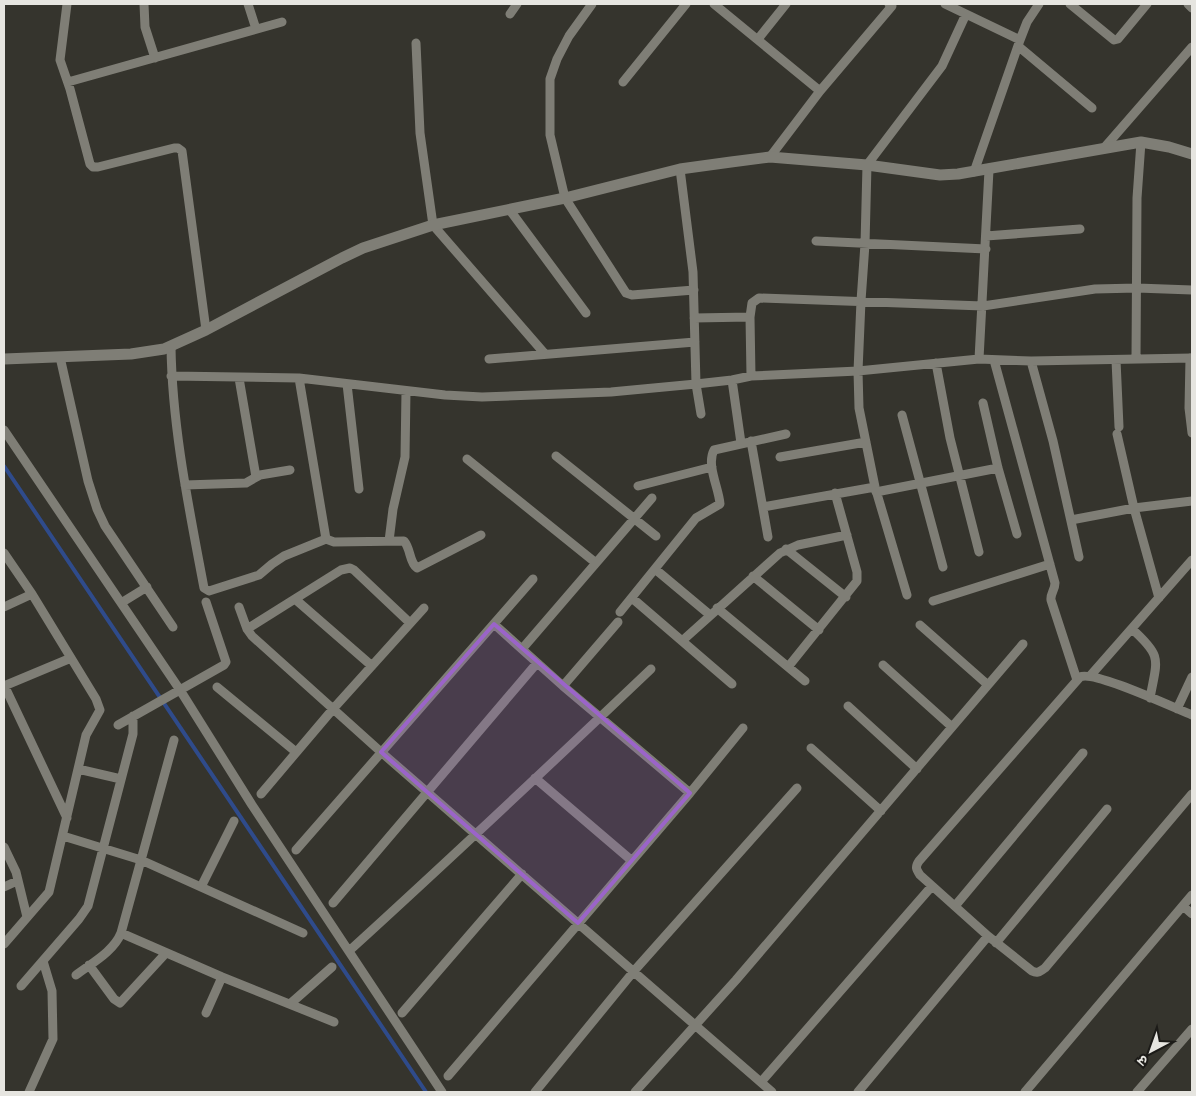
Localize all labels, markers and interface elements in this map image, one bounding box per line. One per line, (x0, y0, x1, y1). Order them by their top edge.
north arrow (1126, 1026, 1176, 1076)
text: उ (1134, 1052, 1151, 1070)

